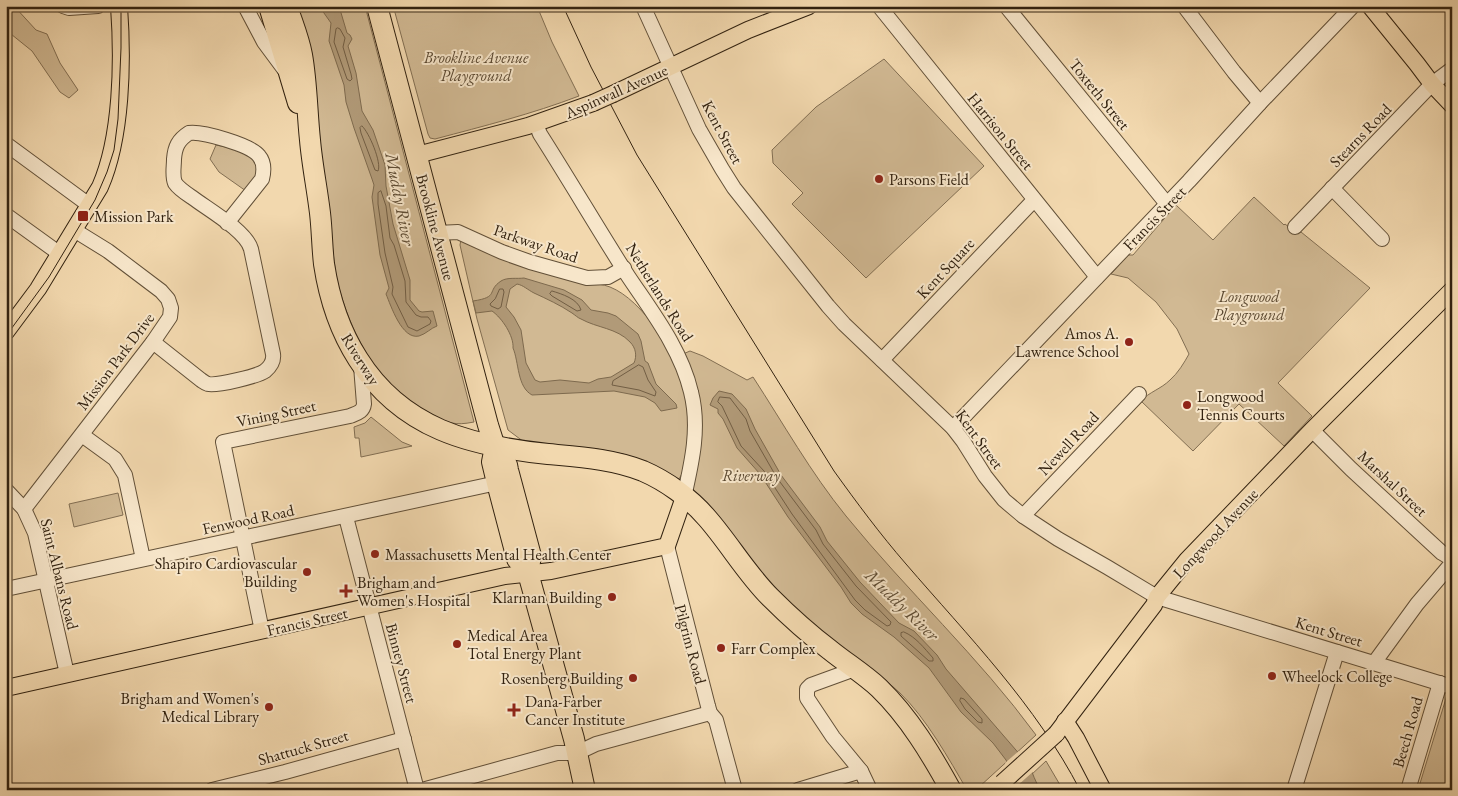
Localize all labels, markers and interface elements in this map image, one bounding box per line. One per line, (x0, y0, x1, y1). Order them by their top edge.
park label: Brookline Avenue Playground (423, 47, 529, 86)
street label: Toxteth Street (1064, 54, 1135, 134)
street label: Aspinwall Avenue (561, 59, 671, 124)
street label: Harrison Street (963, 88, 1038, 174)
street label: Kent Street (697, 97, 748, 168)
street label: Stearns Road (1325, 98, 1397, 172)
water label: Muddy River (379, 150, 421, 249)
place label: Parsons Field (889, 169, 970, 190)
street label: Brookline Avenue (411, 172, 460, 283)
marker: Parsons Field (873, 173, 885, 185)
street label: Francis Street (1118, 181, 1191, 255)
place label: Mission Park (94, 206, 174, 227)
marker: Mission Park (76, 209, 90, 223)
street label: Parkway Road (491, 219, 582, 268)
street label: Kent Square (912, 233, 979, 303)
street label: Netherlands Road (621, 239, 699, 346)
park label: Longwood Playground (1213, 286, 1285, 325)
street label: Mission Park Drive (72, 308, 159, 414)
place label: Amos A. Lawrence School (1015, 323, 1119, 362)
street label: Riverway (336, 329, 385, 390)
marker: Amos A. Lawrence School (1123, 336, 1135, 348)
place label: Longwood Tennis Courts (1197, 386, 1285, 425)
street label: Vining Street (235, 395, 318, 432)
marker: Longwood Tennis Courts (1181, 399, 1193, 411)
street label: Kent Street (951, 405, 1008, 473)
street label: Newell Road (1033, 406, 1104, 480)
street label: Marshal Street (1353, 446, 1432, 521)
park label: Riverway (722, 465, 780, 486)
street label: Longwood Avenue (1168, 484, 1263, 583)
street label: Fenwood Road (200, 499, 297, 539)
street label: Saint Albans Road (36, 516, 84, 633)
place label: Massachusetts Mental Health Center (385, 544, 612, 565)
marker: Massachusetts Mental Health Center (369, 548, 381, 560)
place label: Shapiro Cardiovascular Building (155, 553, 298, 592)
water label: Muddy River (859, 563, 945, 647)
marker: Shapiro Cardiovascular Building (301, 566, 313, 578)
place label: Brigham and Women's Hospital (357, 572, 470, 611)
marker: Brigham and Women's Hospital (339, 584, 353, 598)
place label: Klarman Building (492, 587, 603, 608)
marker: Klarman Building (606, 591, 618, 603)
street label: Francis Street (265, 602, 350, 641)
street label: Pilgrim Road (670, 602, 711, 687)
street label: Kent Street (1293, 611, 1365, 652)
street label: Binney Street (381, 621, 422, 705)
place label: Medical Area Total Energy Plant (467, 625, 581, 664)
marker: Medical Area Total Energy Plant (451, 638, 463, 650)
place label: Farr Complex (731, 638, 816, 659)
marker: Farr Complex (715, 642, 727, 654)
place label: Wheelock College (1282, 666, 1392, 687)
place label: Rosenberg Building (501, 668, 624, 689)
marker: Wheelock College (1266, 670, 1278, 682)
marker: Rosenberg Building (627, 672, 639, 684)
place label: Brigham and Women's Medical Library (121, 688, 260, 727)
place label: Dana-Farber Cancer Institute (525, 691, 625, 730)
street label: Beech Road (1387, 693, 1428, 770)
marker: Brigham and Women's Medical Library (263, 701, 275, 713)
marker: Dana-Farber Cancer Institute (507, 703, 521, 717)
street label: Shattuck Street (256, 725, 351, 770)

